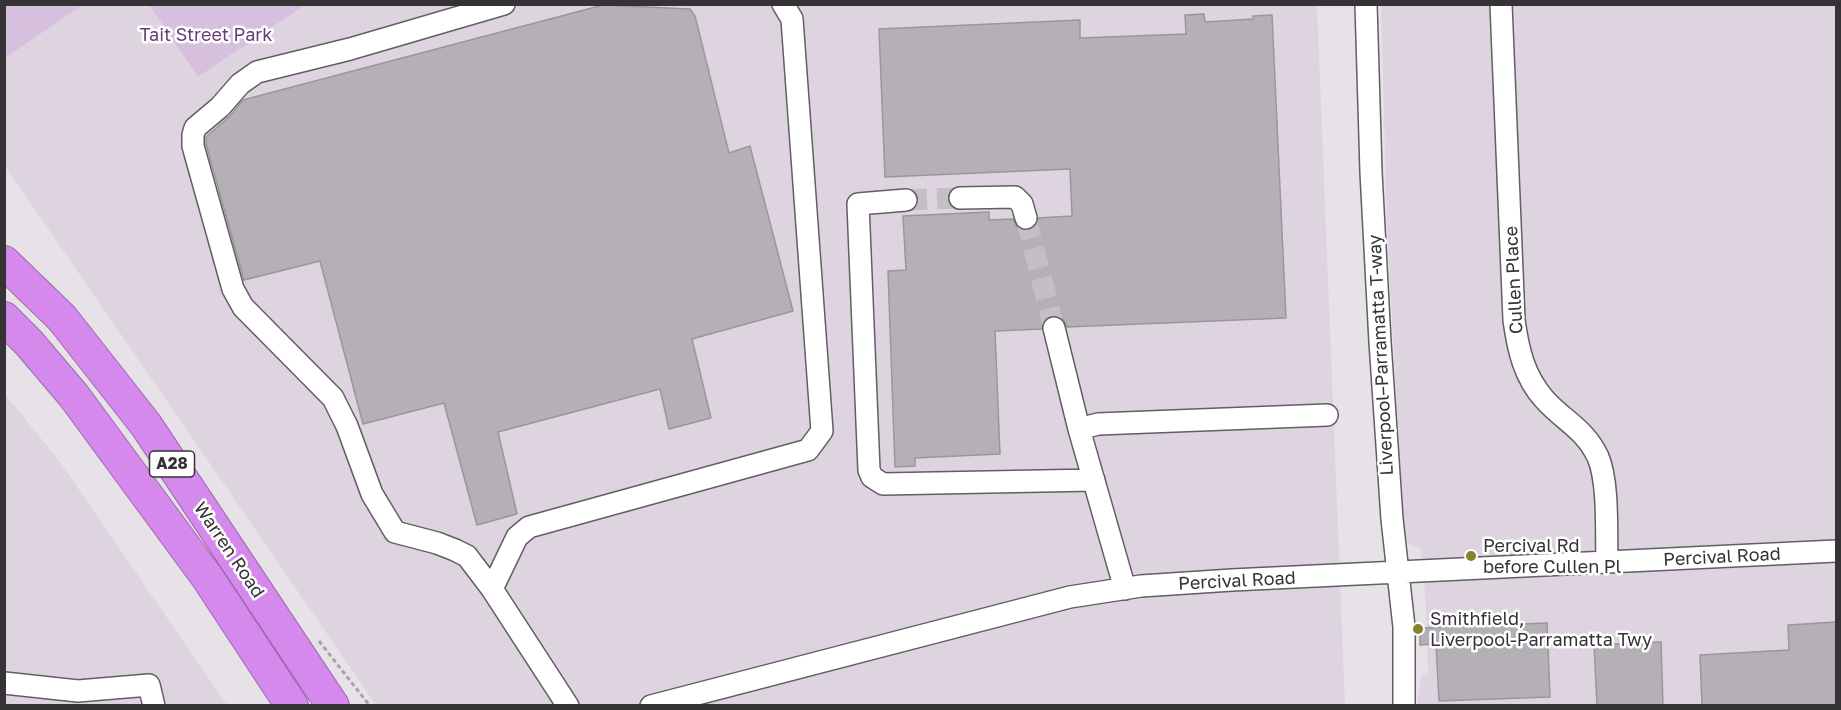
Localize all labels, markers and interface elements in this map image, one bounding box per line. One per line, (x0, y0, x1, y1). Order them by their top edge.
park label: Tait Street Park (140, 24, 272, 46)
street label: Cullen Place (1500, 225, 1528, 335)
street label: Liverpool–Parramatta T-way (1364, 234, 1398, 476)
road number: A28 (150, 451, 195, 477)
street label: Warren Road (189, 498, 269, 602)
place label: Percival Rd before Cullen Pl (1483, 535, 1621, 578)
street label: Percival Road (1663, 543, 1781, 571)
marker: Percival Rd before Cullen Pl (1464, 549, 1478, 563)
street label: Percival Road (1178, 567, 1296, 595)
place label: Smithfield, Liverpool-Parramatta Twy (1430, 608, 1652, 650)
marker: Smithfield, Liverpool-Parramatta Twy (1411, 622, 1425, 636)

